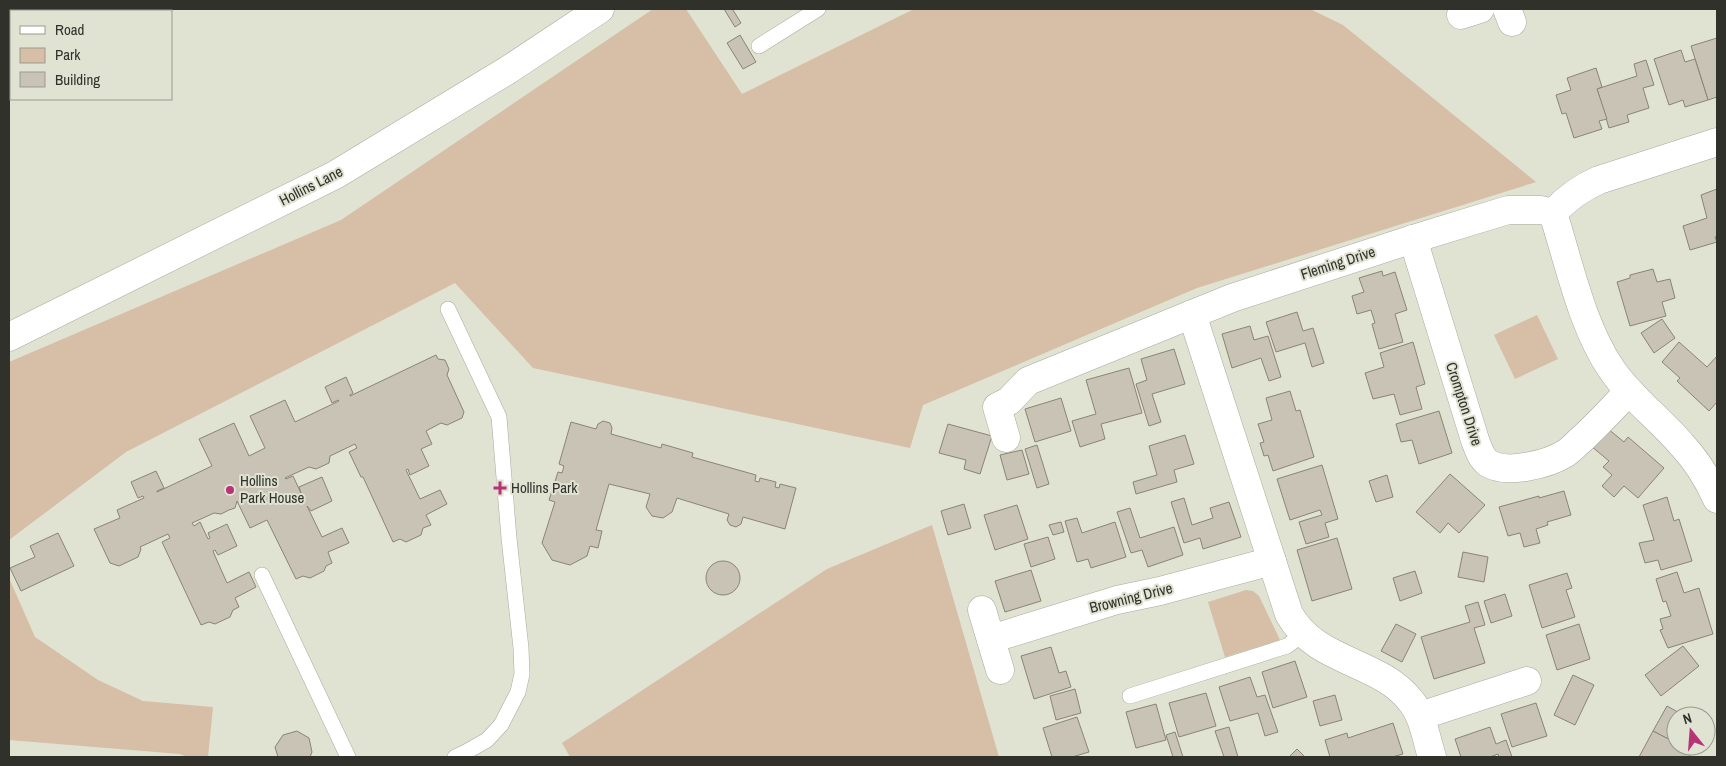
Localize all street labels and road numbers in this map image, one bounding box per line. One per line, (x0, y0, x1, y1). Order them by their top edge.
street label: Hollins Lane (276, 161, 346, 210)
street label: Fleming Drive (1298, 241, 1378, 284)
street label: Crompton Drive (1441, 359, 1488, 449)
street label: Browning Drive (1087, 577, 1175, 618)

